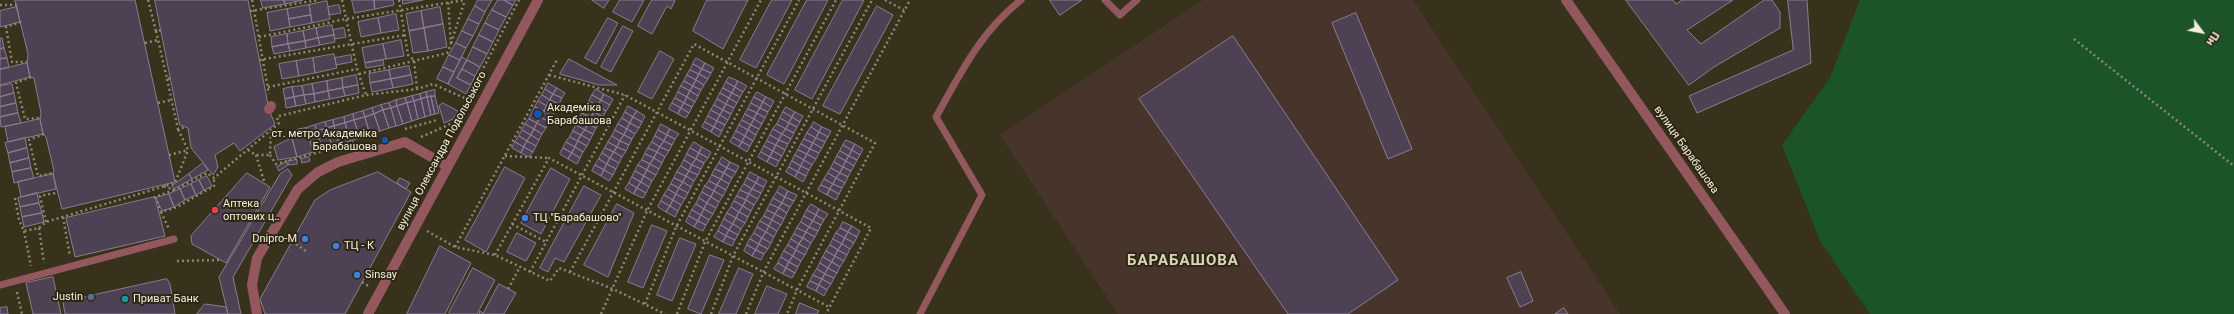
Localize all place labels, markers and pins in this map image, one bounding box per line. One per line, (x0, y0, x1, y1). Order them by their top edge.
place label: Академіка Барабашова (547, 101, 612, 127)
marker: Академіка Барабашова (532, 108, 544, 120)
place label: ст. метро Академіка Барабашова (272, 127, 377, 153)
marker: ст. метро Академіка Барабашова (380, 135, 390, 145)
place label: Аптека оптових ц‥ (223, 197, 279, 223)
marker: Аптека оптових ц‥ (210, 205, 220, 215)
place label: ТЦ "Барабашово" (533, 211, 622, 225)
marker: ТЦ "Барабашово" (520, 213, 530, 223)
place label: Dnipro-M (252, 232, 297, 246)
marker: Dnipro-M (300, 234, 310, 244)
place label: ТЦ - К (344, 239, 374, 253)
marker: ТЦ - К (331, 241, 341, 251)
place label: Sinsay (365, 268, 397, 282)
marker: Sinsay (352, 270, 362, 280)
place label: Justin (53, 290, 83, 304)
marker: Justin (86, 292, 96, 302)
place label: Приват Банк (133, 292, 199, 306)
marker: Приват Банк (120, 294, 130, 304)

